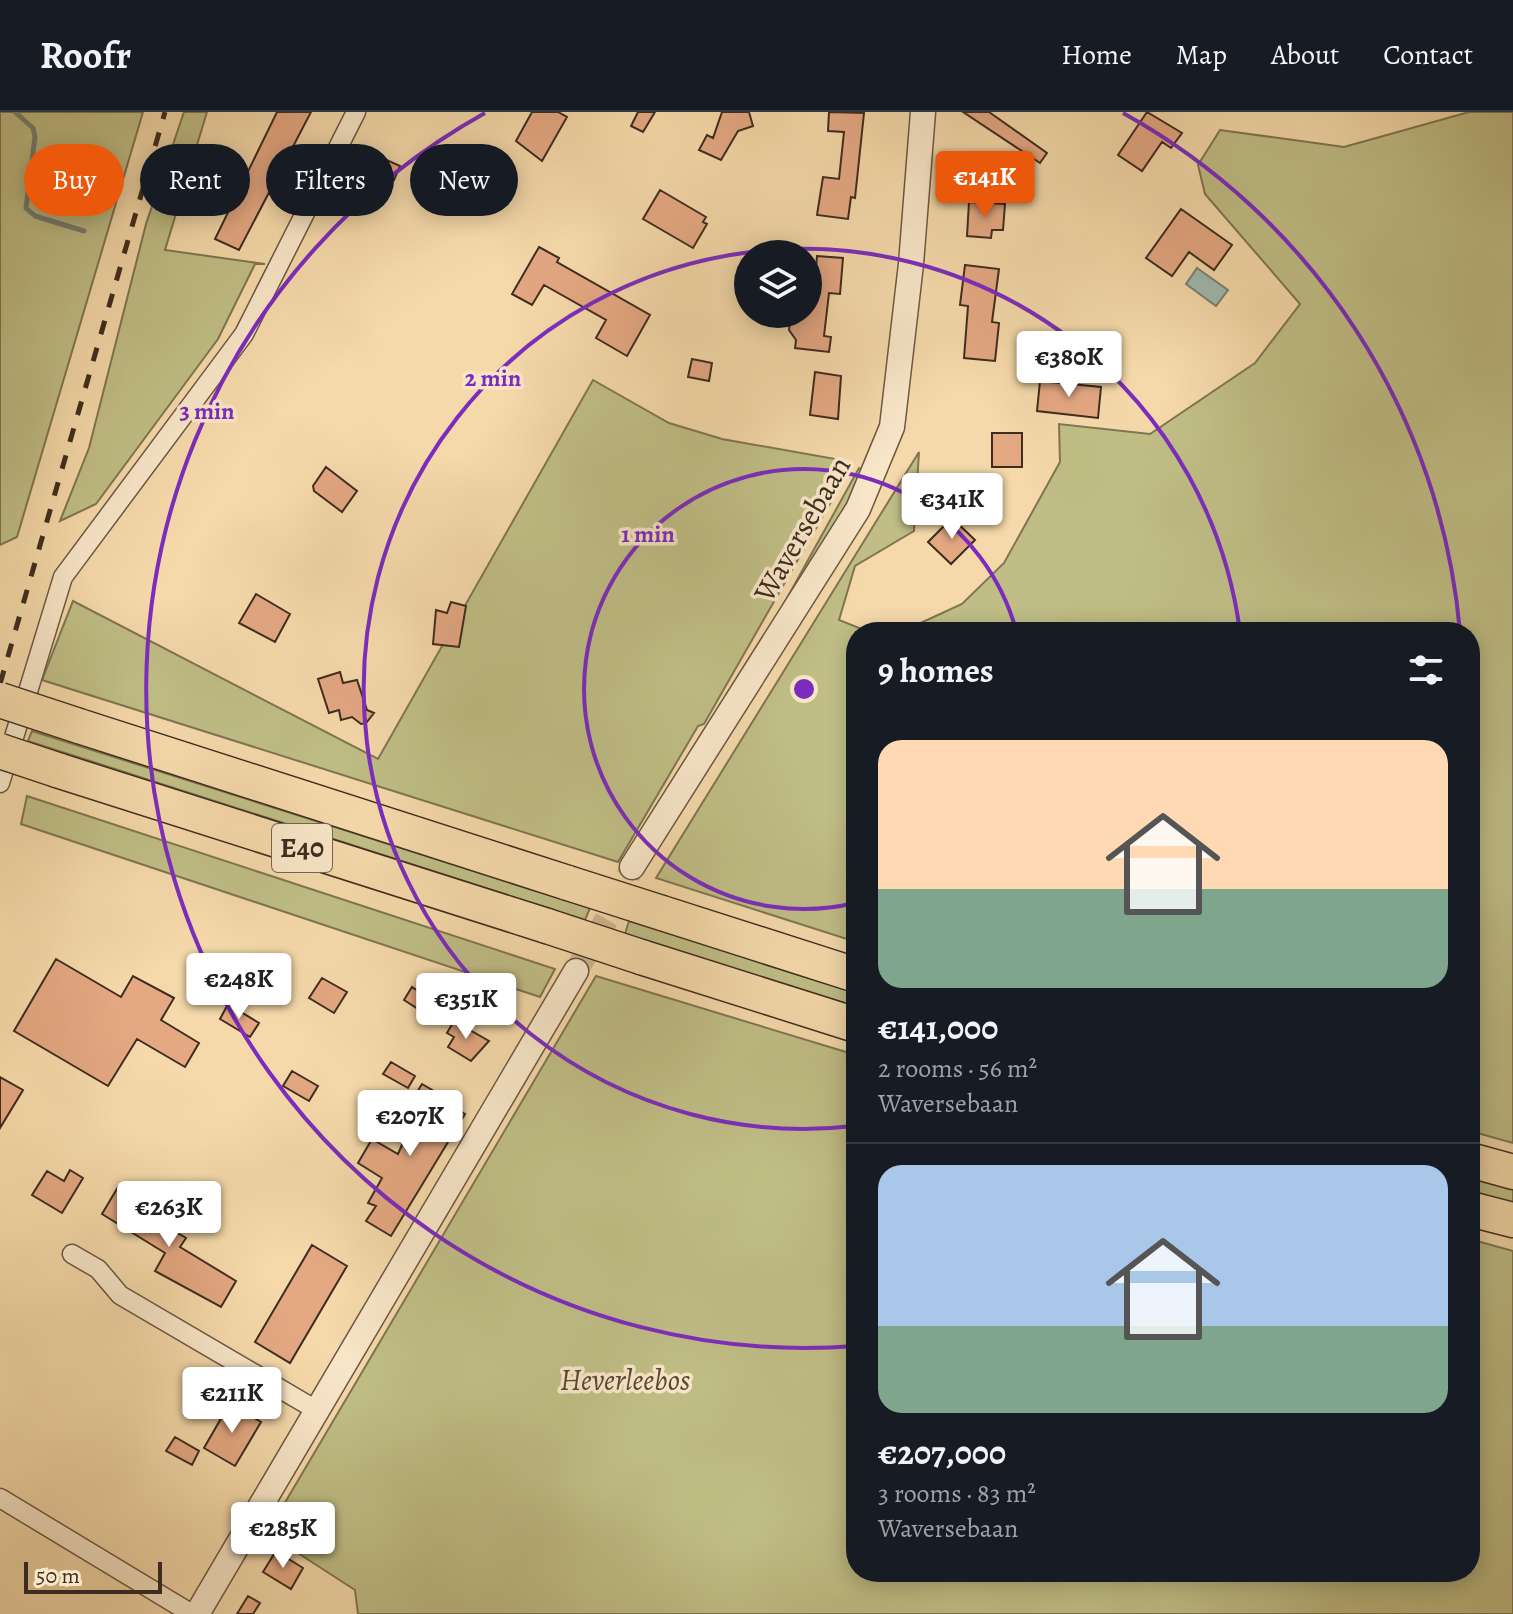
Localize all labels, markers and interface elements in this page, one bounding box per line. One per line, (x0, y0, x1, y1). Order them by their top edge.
text: Roofr (40, 29, 131, 81)
text: Home (1061, 36, 1132, 74)
text: Map (1176, 36, 1227, 74)
text: About (1271, 36, 1339, 74)
text: Contact (1383, 36, 1473, 74)
chip: Buy (24, 144, 124, 216)
chip: Rent (140, 144, 250, 216)
chip: Filters (266, 144, 394, 216)
chip: New (410, 144, 518, 216)
pin: €141K (929, 151, 1041, 219)
text: €141K (954, 159, 1016, 194)
map controls (734, 240, 822, 328)
button: layers (734, 240, 822, 328)
pin: €380K (1013, 331, 1125, 399)
text: €380K (1035, 339, 1103, 374)
text: 2 min (465, 362, 522, 394)
text: 3 min (179, 395, 235, 427)
street label: Waversebaan (744, 449, 860, 610)
pin: €341K (896, 473, 1008, 541)
text: €341K (920, 481, 984, 516)
text: 1 min (621, 518, 675, 550)
text: 9 homes (878, 647, 994, 694)
icon: filters (1404, 648, 1448, 692)
centre of rings (790, 675, 818, 703)
icon: home (1091, 792, 1235, 936)
road number: E40 (272, 824, 332, 872)
pin: €248K (183, 953, 295, 1021)
text: €248K (204, 961, 274, 996)
pin: €351K (410, 973, 522, 1041)
text: €351K (434, 981, 498, 1016)
text: €141,000 (878, 1004, 998, 1051)
text: 2 rooms · 56 m² (878, 1051, 1037, 1086)
text: Waversebaan (878, 1086, 1018, 1121)
pin: €207K (354, 1090, 466, 1158)
text: €207K (376, 1098, 444, 1133)
pin: €263K (113, 1181, 225, 1249)
text: €263K (135, 1189, 203, 1224)
icon: home (1091, 1217, 1235, 1361)
park label: Heverleebos (560, 1360, 690, 1400)
pin: €211K (176, 1367, 288, 1435)
text: €211K (200, 1375, 264, 1410)
text: €207,000 (878, 1429, 1006, 1476)
text: 3 rooms · 83 m² (878, 1476, 1036, 1511)
pin: €285K (227, 1502, 339, 1570)
text: €285K (249, 1510, 317, 1545)
text: Waversebaan (878, 1511, 1018, 1546)
scale bar (24, 1558, 162, 1594)
text: 50 m (36, 1561, 80, 1591)

